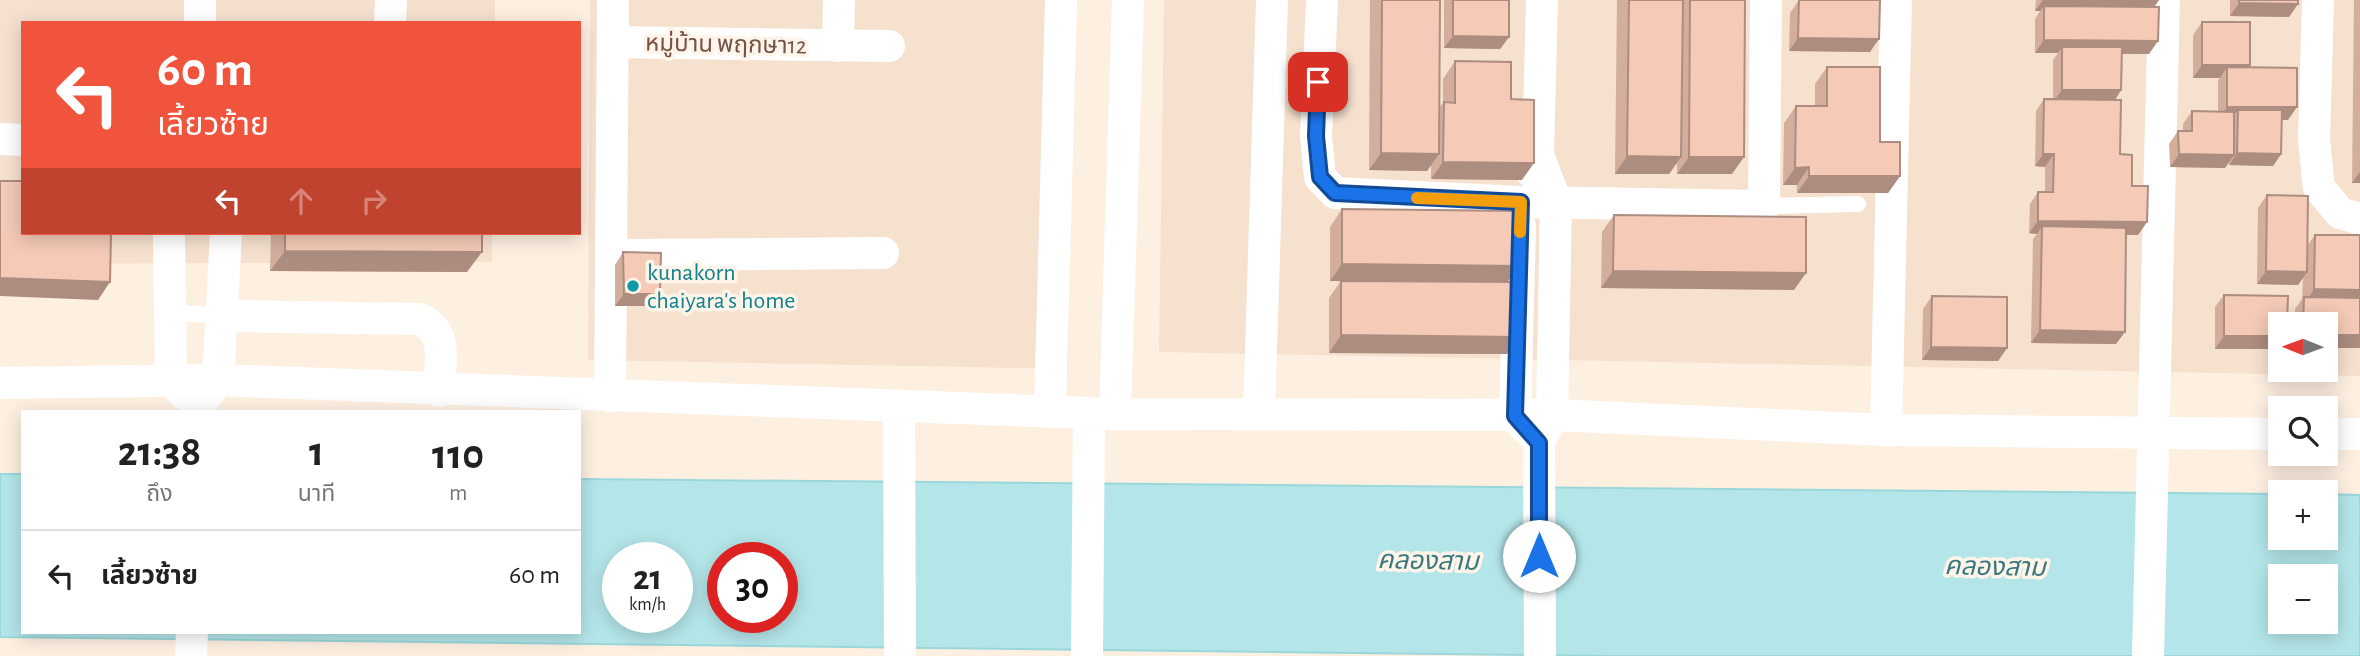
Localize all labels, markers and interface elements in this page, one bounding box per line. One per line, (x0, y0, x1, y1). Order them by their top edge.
street label: หมู่บ้าน พฤกษา12 (645, 29, 807, 60)
text: 60 m (157, 46, 253, 95)
icon: left (42, 49, 133, 140)
pin (1288, 52, 1348, 112)
icon: arrive (1299, 63, 1337, 101)
text: เลี้ยวซ้าย (157, 109, 269, 141)
icon: left (209, 182, 247, 220)
icon: ahead (282, 182, 320, 220)
icon: right (355, 182, 393, 220)
place label: kunakorn chaiyara's home (647, 261, 795, 313)
marker: kunakorn chaiyara's home (625, 278, 641, 294)
north arrow (2268, 312, 2338, 382)
map controls (2268, 312, 2338, 634)
button: search (2268, 396, 2338, 466)
text: 21:38 (118, 431, 201, 473)
text: 1 (309, 431, 324, 473)
text: 110 (432, 434, 484, 476)
button: + (2268, 480, 2338, 550)
text: m (449, 482, 467, 505)
text: ถึง (146, 483, 173, 506)
text: นาที (298, 483, 335, 506)
position arrow (1502, 519, 1576, 593)
speed limit sign: 30 (707, 542, 798, 633)
water label: คลองสาม (1377, 547, 1481, 575)
water label: คลองสาม (1944, 553, 2048, 581)
icon: left (42, 557, 80, 595)
text: 21 (633, 561, 662, 596)
text: 60 m (509, 562, 560, 588)
text: เลี้ยวซ้าย (101, 563, 198, 589)
button: − (2268, 564, 2338, 634)
text: km/h (629, 596, 666, 614)

